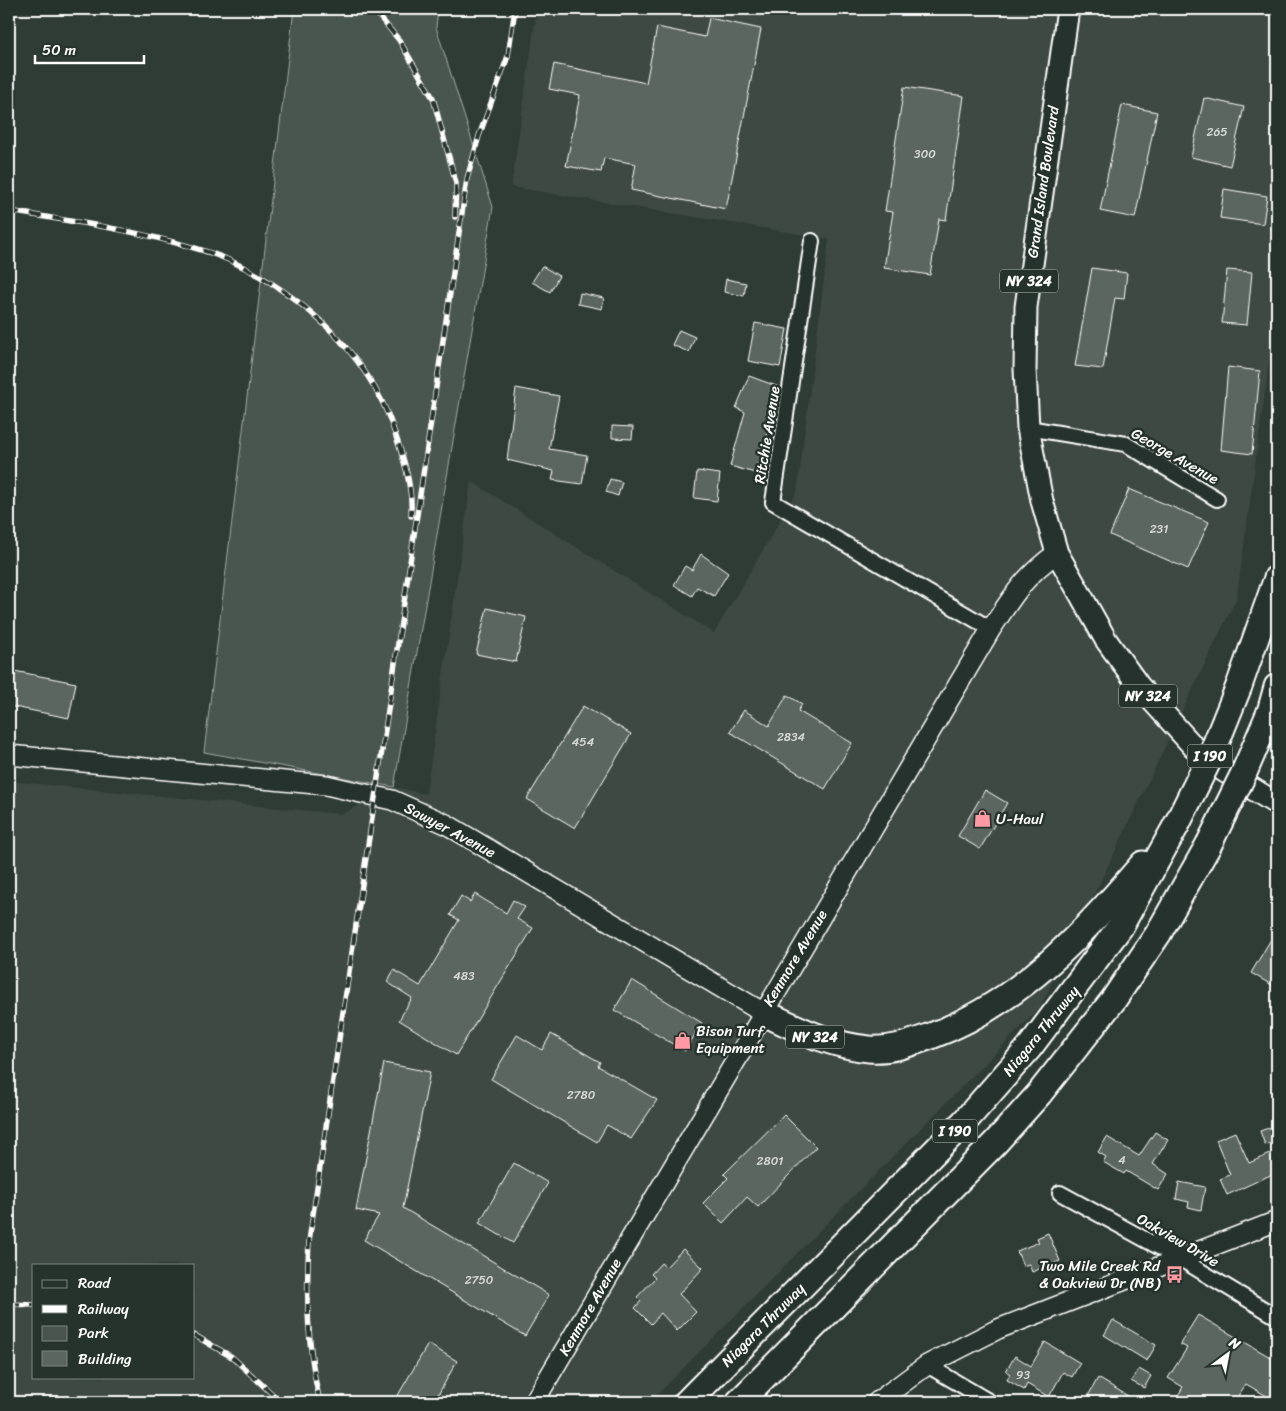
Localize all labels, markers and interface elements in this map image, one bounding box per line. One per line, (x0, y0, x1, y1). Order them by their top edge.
scale bar (35, 32, 144, 64)
text: 50 m (42, 37, 77, 63)
street label: Grand Island Boulevard (1019, 103, 1067, 260)
house number: 265 (1206, 121, 1228, 143)
house number: 300 (914, 143, 936, 165)
road number: NY 324 (1000, 270, 1058, 292)
street label: Ritchie Avenue (746, 384, 788, 486)
street label: George Avenue (1126, 420, 1224, 492)
house number: 231 (1150, 518, 1168, 540)
road number: NY 324 (1119, 684, 1177, 708)
house number: 2834 (777, 726, 806, 748)
house number: 454 (572, 731, 595, 753)
road number: I 190 (1188, 744, 1232, 768)
street label: Sawyer Avenue (399, 795, 501, 865)
place label: U-Haul (996, 806, 1044, 832)
shop icon: U-Haul (972, 809, 992, 829)
street label: Kenmore Avenue (756, 904, 834, 1012)
house number: 483 (453, 965, 475, 987)
street label: Niagara Thruway (996, 980, 1086, 1082)
place label: Bison Turf Equipment (696, 1018, 766, 1061)
road number: NY 324 (786, 1026, 844, 1048)
shop icon: Bison Turf Equipment (672, 1030, 692, 1050)
house number: 2780 (567, 1084, 596, 1106)
road number: I 190 (932, 1120, 978, 1142)
house number: 4 (1118, 1149, 1126, 1171)
house number: 2801 (757, 1150, 783, 1172)
street label: Oakview Drive (1132, 1206, 1224, 1274)
street label: Kenmore Avenue (551, 1253, 629, 1361)
place label: Two Mile Creek Rd & Oakview Dr (NB) (1039, 1253, 1161, 1296)
legend (32, 1264, 195, 1378)
bus stop icon: Two Mile Creek Rd & Oakview Dr (NB) (1164, 1265, 1184, 1285)
house number: 2750 (465, 1269, 494, 1291)
text: Road (78, 1270, 111, 1296)
street label: Niagara Thruway (715, 1276, 812, 1373)
text: Railway (78, 1296, 129, 1322)
text: Park (78, 1320, 109, 1346)
north arrow (1204, 1328, 1254, 1378)
text: N (1223, 1330, 1246, 1357)
text: Building (78, 1346, 132, 1372)
house number: 93 (1016, 1364, 1030, 1386)

